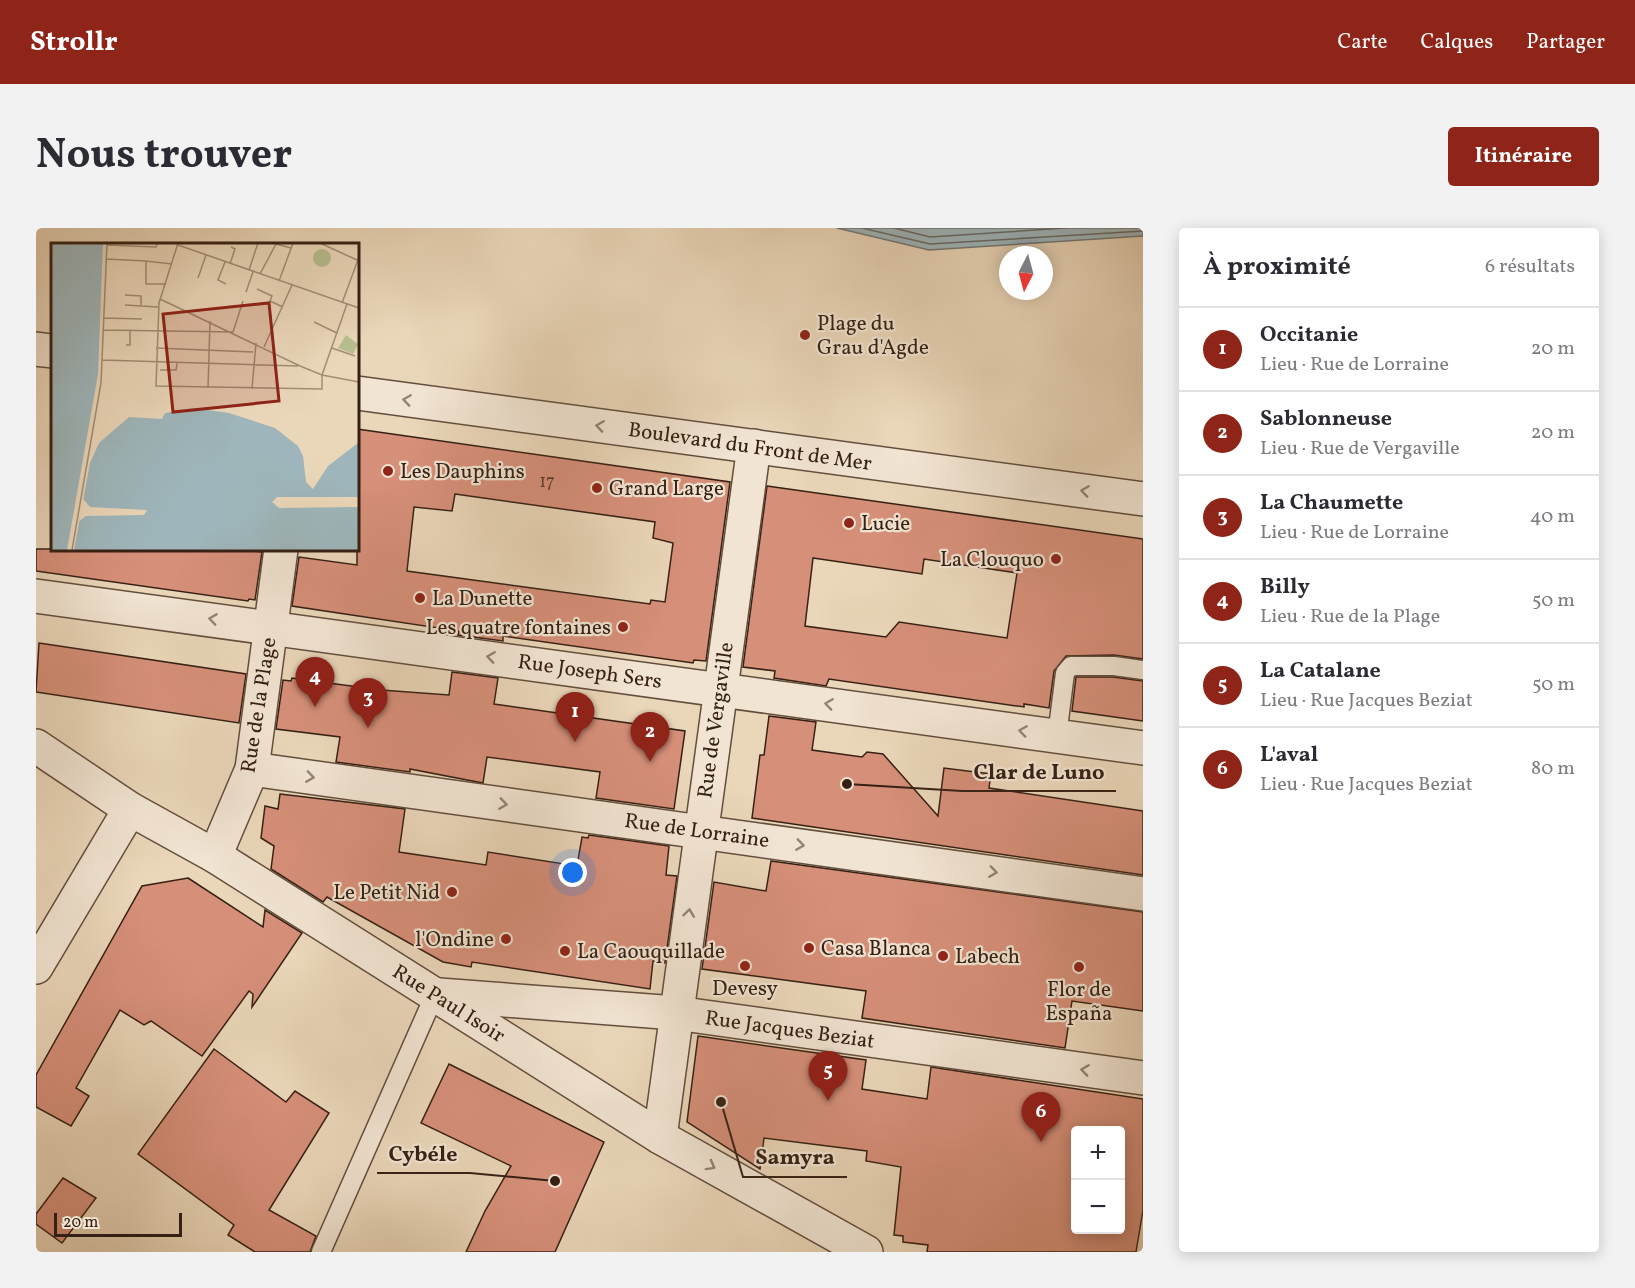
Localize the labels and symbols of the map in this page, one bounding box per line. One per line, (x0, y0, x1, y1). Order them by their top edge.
inset map (51, 243, 358, 550)
north arrow (999, 246, 1053, 300)
place label: Plage du Grau d'Agde (817, 310, 929, 363)
marker: Plage du Grau d'Agde (798, 328, 812, 342)
one-way arrow (403, 394, 412, 407)
street label: Boulevard du Front de Mer (626, 416, 874, 479)
one-way arrow (596, 420, 605, 432)
place label: Les Dauphins (400, 458, 525, 487)
marker: Les Dauphins (381, 464, 395, 478)
house number: 17 (539, 470, 555, 495)
place label: Grand Large (609, 475, 724, 504)
marker: Grand Large (590, 481, 604, 495)
one-way arrow (1080, 486, 1090, 498)
place label: Lucie (861, 510, 910, 539)
marker: Lucie (842, 516, 856, 530)
place label: La Clouquo (940, 546, 1044, 575)
marker: La Clouquo (1049, 552, 1063, 566)
place label: La Dunette (432, 585, 532, 614)
marker: La Dunette (413, 591, 427, 605)
one-way arrow (208, 613, 217, 626)
place label: Les quatre fontaines (426, 614, 611, 643)
marker: Les quatre fontaines (616, 620, 630, 634)
street label: Rue de la Plage (234, 635, 285, 775)
street label: Rue de Vergaville (691, 640, 742, 800)
street label: Rue Joseph Sers (516, 648, 664, 697)
one-way arrow (486, 652, 495, 664)
pin: 4 (296, 658, 334, 707)
pin: 3 (348, 678, 388, 728)
pin: 1 (556, 692, 594, 742)
one-way arrow (825, 699, 834, 711)
pin: 2 (630, 712, 670, 762)
one-way arrow (1018, 726, 1027, 738)
callout: Clar de Luno (962, 751, 1116, 791)
text: Clar de Luno (974, 758, 1104, 789)
one-way arrow (305, 771, 314, 783)
one-way arrow (498, 797, 507, 809)
street label: Rue de Lorraine (622, 807, 771, 856)
one-way arrow (795, 838, 805, 850)
your location (558, 858, 587, 887)
one-way arrow (988, 866, 998, 878)
place label: Le Petit Nid (333, 879, 440, 908)
marker: Le Petit Nid (445, 885, 459, 899)
one-way arrow (682, 908, 695, 918)
place label: l'Ondine (415, 926, 494, 955)
marker: l'Ondine (499, 932, 513, 946)
place label: Casa Blanca (821, 935, 931, 964)
place label: La Caouquillade (577, 938, 725, 967)
marker: Casa Blanca (802, 941, 816, 955)
place label: Labech (955, 943, 1020, 972)
marker: La Caouquillade (558, 944, 572, 958)
marker: Labech (936, 949, 950, 963)
street label: Rue Paul Isoir (386, 958, 510, 1051)
marker: Devesy (738, 959, 752, 973)
marker: Flor de España (1072, 960, 1086, 974)
place label: Devesy (712, 975, 779, 1004)
place label: Flor de España (1045, 976, 1113, 1029)
street label: Rue Jacques Beziat (703, 1004, 876, 1057)
pin: 5 (808, 1052, 848, 1101)
one-way arrow (1080, 1064, 1090, 1076)
pin: 6 (1022, 1092, 1060, 1142)
callout: Cybéle (377, 1133, 470, 1173)
callout: Samyra (743, 1137, 847, 1177)
text: Cybéle (388, 1140, 458, 1171)
text: Samyra (755, 1143, 835, 1174)
one-way arrow (705, 1159, 715, 1170)
scale bar (54, 1210, 182, 1238)

